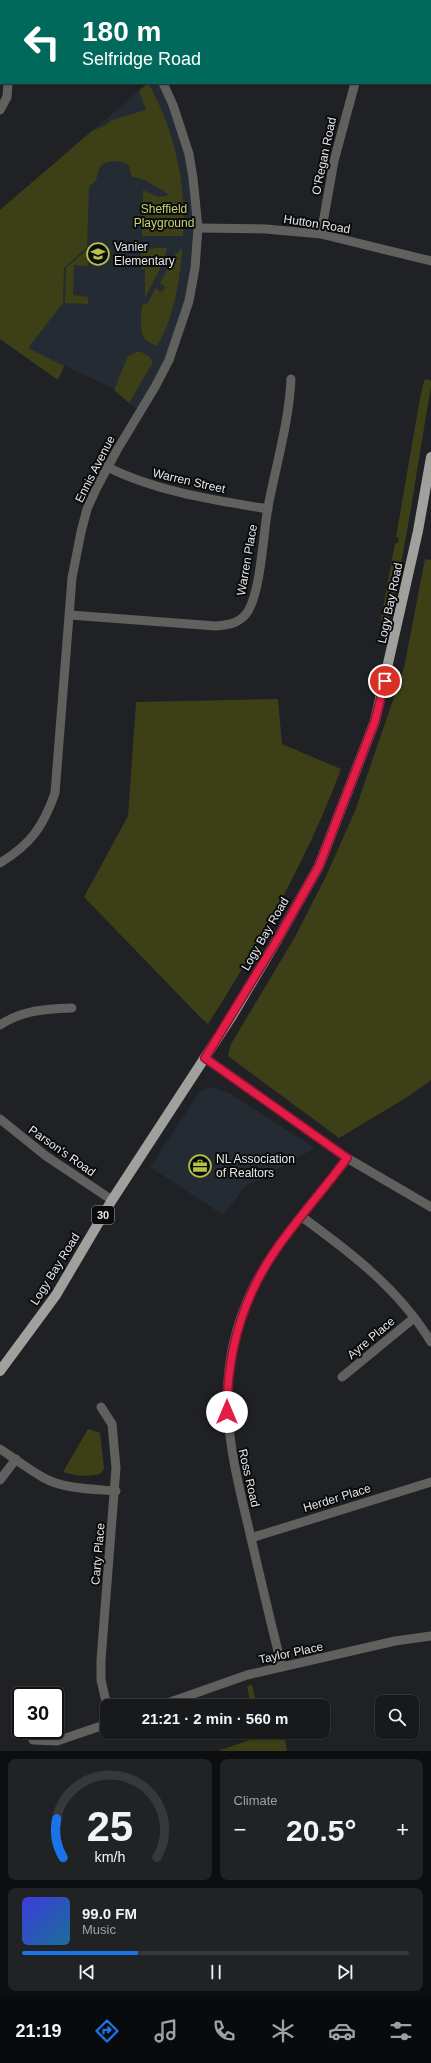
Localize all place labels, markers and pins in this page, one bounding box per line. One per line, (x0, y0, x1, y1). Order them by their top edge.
place label: Vanier Elementary (114, 240, 175, 268)
school or university icon: Vanier Elementary (85, 241, 111, 267)
pin (368, 664, 402, 698)
place label: NL Association of Realtors (216, 1152, 295, 1180)
office icon: NL Association of Realtors (187, 1153, 213, 1179)

